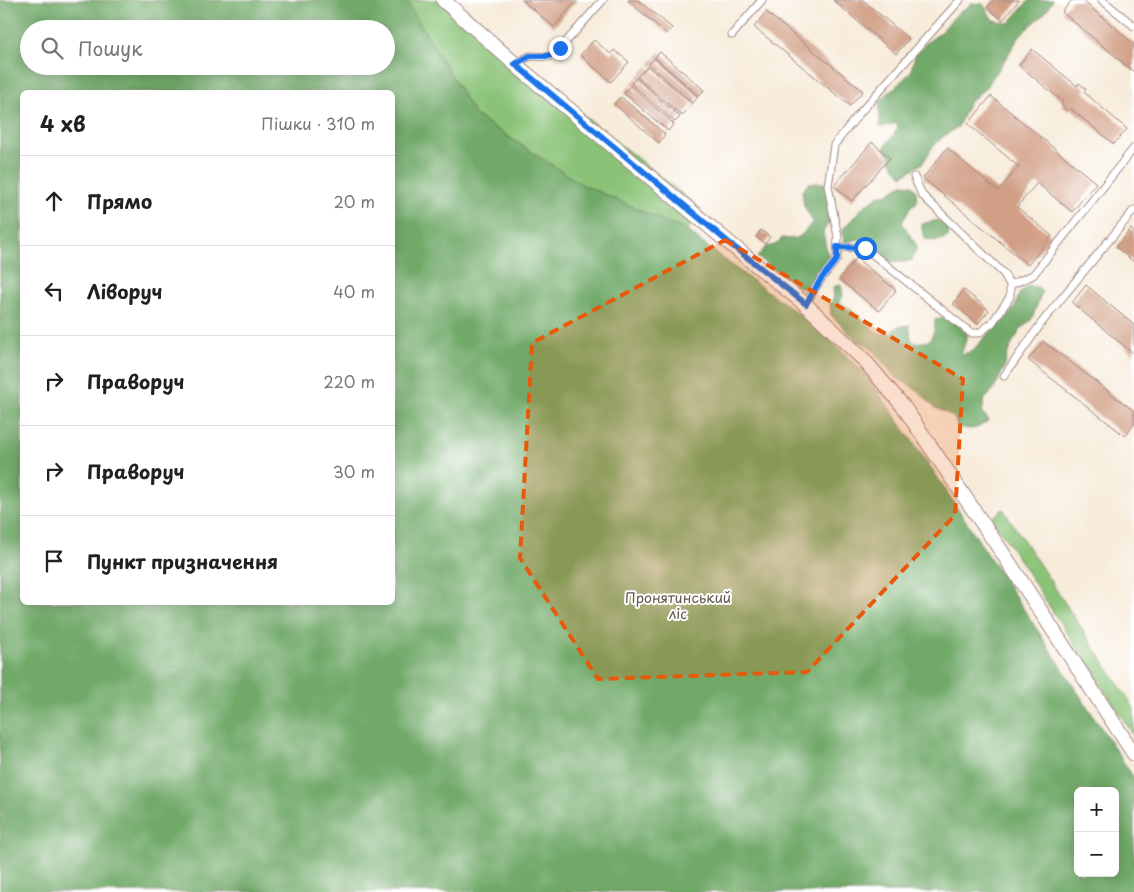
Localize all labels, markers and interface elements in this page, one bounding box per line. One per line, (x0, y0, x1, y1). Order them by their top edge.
search box (20, 20, 395, 75)
icon: search (38, 34, 66, 62)
text: Пошук (78, 34, 143, 62)
route end (549, 37, 572, 60)
text: 4 хв (40, 107, 86, 139)
text: Пішки · 310 m (261, 111, 375, 135)
icon: ahead (40, 187, 68, 215)
text: Прямо (87, 187, 152, 215)
text: 20 m (334, 189, 375, 213)
route start (854, 237, 877, 260)
icon: left (40, 277, 68, 305)
text: Ліворуч (87, 277, 163, 305)
text: 40 m (333, 279, 375, 303)
icon: right (40, 367, 68, 395)
text: Праворуч (87, 367, 184, 395)
text: 220 m (324, 369, 375, 393)
icon: right (40, 457, 68, 485)
text: Праворуч (87, 457, 184, 485)
text: 30 m (333, 459, 375, 483)
icon: arrive (40, 547, 68, 575)
text: Пункт призначення (87, 547, 278, 575)
park label: Пронятинський ліс (625, 587, 731, 624)
map controls (1074, 787, 1119, 877)
button: + (1074, 787, 1119, 832)
button: − (1074, 832, 1119, 877)

